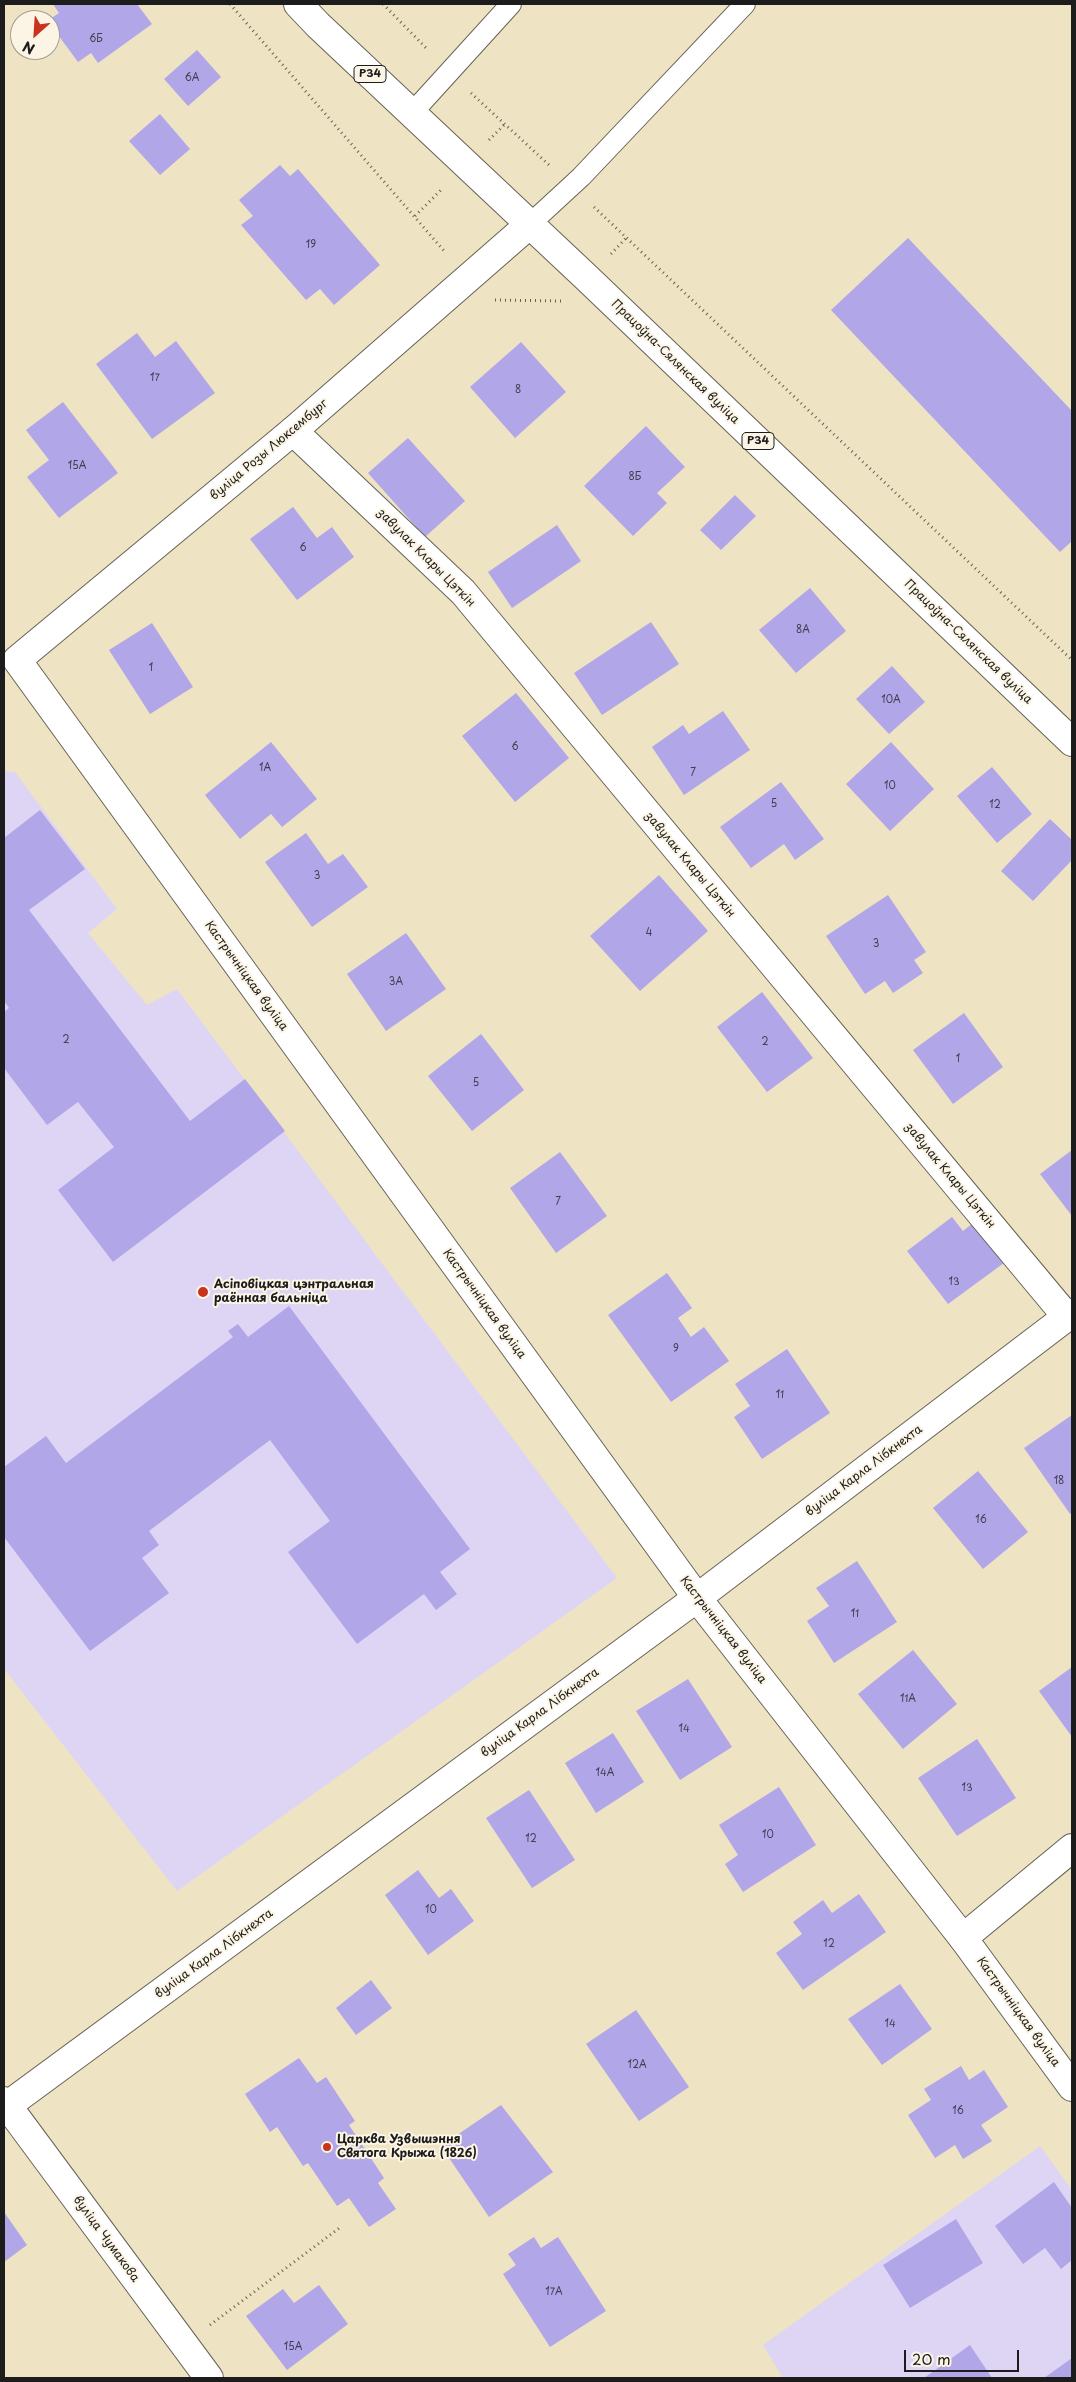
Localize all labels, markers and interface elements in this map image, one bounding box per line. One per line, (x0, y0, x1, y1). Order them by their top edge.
north arrow (10, 10, 60, 60)
house number: 6Б (89, 33, 103, 45)
text: N (19, 36, 38, 60)
road number: Р34 (354, 66, 386, 82)
house number: 6А (185, 72, 199, 84)
house number: 19 (306, 239, 316, 251)
street label: Працоўна-Сялянская вуліца (608, 297, 742, 427)
house number: 17 (150, 372, 160, 384)
house number: 8 (515, 384, 521, 396)
street label: вуліца Розы Люксембург (207, 397, 331, 503)
road number: Р34 (742, 432, 774, 450)
house number: 15А (68, 460, 86, 472)
house number: 8Б (629, 471, 641, 483)
street label: завулак Клары Цэткін (374, 506, 478, 610)
house number: 6 (299, 542, 307, 554)
street label: Працоўна-Сялянская вуліца (901, 577, 1035, 707)
house number: 8А (796, 624, 810, 636)
house number: 1 (149, 662, 153, 674)
house number: 10А (881, 694, 901, 706)
house number: 6 (511, 741, 519, 753)
house number: 1А (259, 762, 271, 774)
house number: 7 (690, 767, 696, 779)
house number: 10 (884, 780, 896, 792)
house number: 5 (771, 798, 777, 810)
house number: 12 (989, 799, 1001, 811)
street label: завулак Клары Цэткін (642, 810, 738, 920)
house number: 3 (314, 870, 320, 882)
street label: Кастрычніцкая вуліца (201, 918, 291, 1034)
house number: 4 (646, 927, 652, 939)
house number: 3 (873, 938, 879, 950)
house number: 3А (389, 976, 403, 988)
house number: 2 (62, 1034, 70, 1046)
house number: 2 (761, 1036, 769, 1048)
house number: 1 (956, 1053, 960, 1065)
house number: 5 (473, 1077, 479, 1089)
street label: завулак Клары Цэткін (902, 1121, 998, 1231)
house number: 7 (555, 1196, 561, 1208)
street label: Кастрычніцкая вуліца (439, 1246, 529, 1362)
house number: 13 (948, 1276, 960, 1288)
place label: Асіповіцкая цэнтральная раённая бальніца (214, 1278, 374, 1306)
marker: Асіповіцкая цэнтральная раённая бальніца (196, 1285, 210, 1299)
house number: 9 (673, 1343, 679, 1355)
house number: 11 (776, 1389, 784, 1401)
street label: вуліца Карла Лібкнехта (803, 1422, 925, 1520)
house number: 18 (1054, 1475, 1064, 1487)
house number: 16 (975, 1514, 987, 1526)
street label: Кастрычніцкая вуліца (677, 1573, 769, 1687)
house number: 11 (851, 1608, 859, 1620)
street label: вуліца Карла Лібкнехта (478, 1665, 602, 1761)
house number: 11А (900, 1693, 916, 1705)
house number: 14 (678, 1723, 690, 1735)
house number: 14А (596, 1767, 614, 1779)
house number: 13 (961, 1782, 973, 1794)
house number: 10 (762, 1829, 774, 1841)
house number: 12 (525, 1833, 537, 1845)
house number: 10 (425, 1904, 437, 1916)
street label: вуліца Карла Лібкнехта (152, 1906, 276, 2002)
house number: 12 (823, 1938, 835, 1950)
street label: Кастрычніцкая вуліца (973, 1954, 1063, 2070)
house number: 14 (884, 2018, 896, 2030)
house number: 12А (627, 2059, 647, 2071)
house number: 16 (952, 2105, 964, 2117)
place label: Царква Узвышэння Святога Крыжа (1826) (337, 2133, 477, 2161)
marker: Царква Узвышэння Святога Крыжа (1826) (321, 2141, 333, 2153)
street label: вуліца Чумакова (70, 2193, 142, 2285)
house number: 17А (545, 2286, 563, 2298)
scale bar (906, 2340, 1021, 2372)
house number: 15А (284, 2341, 302, 2353)
text: 20 m (912, 2347, 951, 2370)

